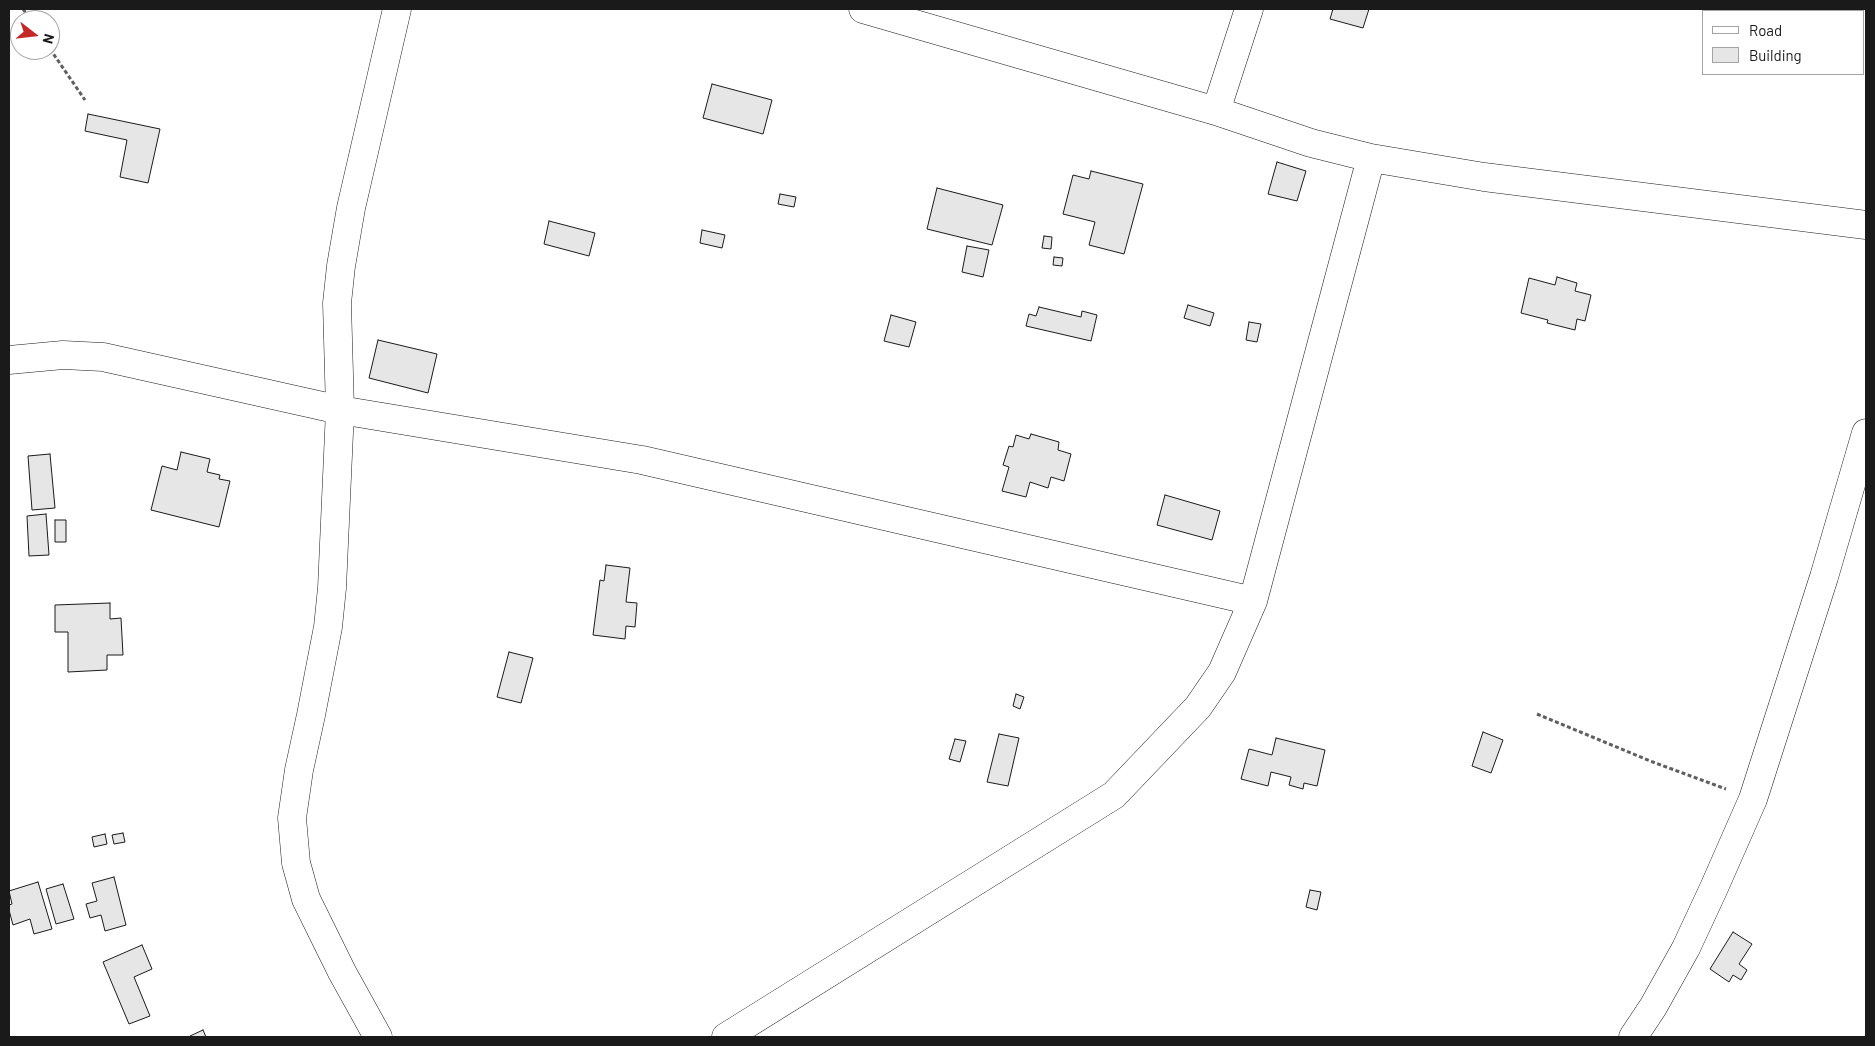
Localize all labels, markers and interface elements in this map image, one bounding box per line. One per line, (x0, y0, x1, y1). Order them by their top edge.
north arrow (10, 10, 60, 60)
legend (1702, 10, 1865, 75)
text: Road (1749, 21, 1782, 39)
text: N (39, 32, 58, 46)
text: Building (1749, 46, 1802, 64)

